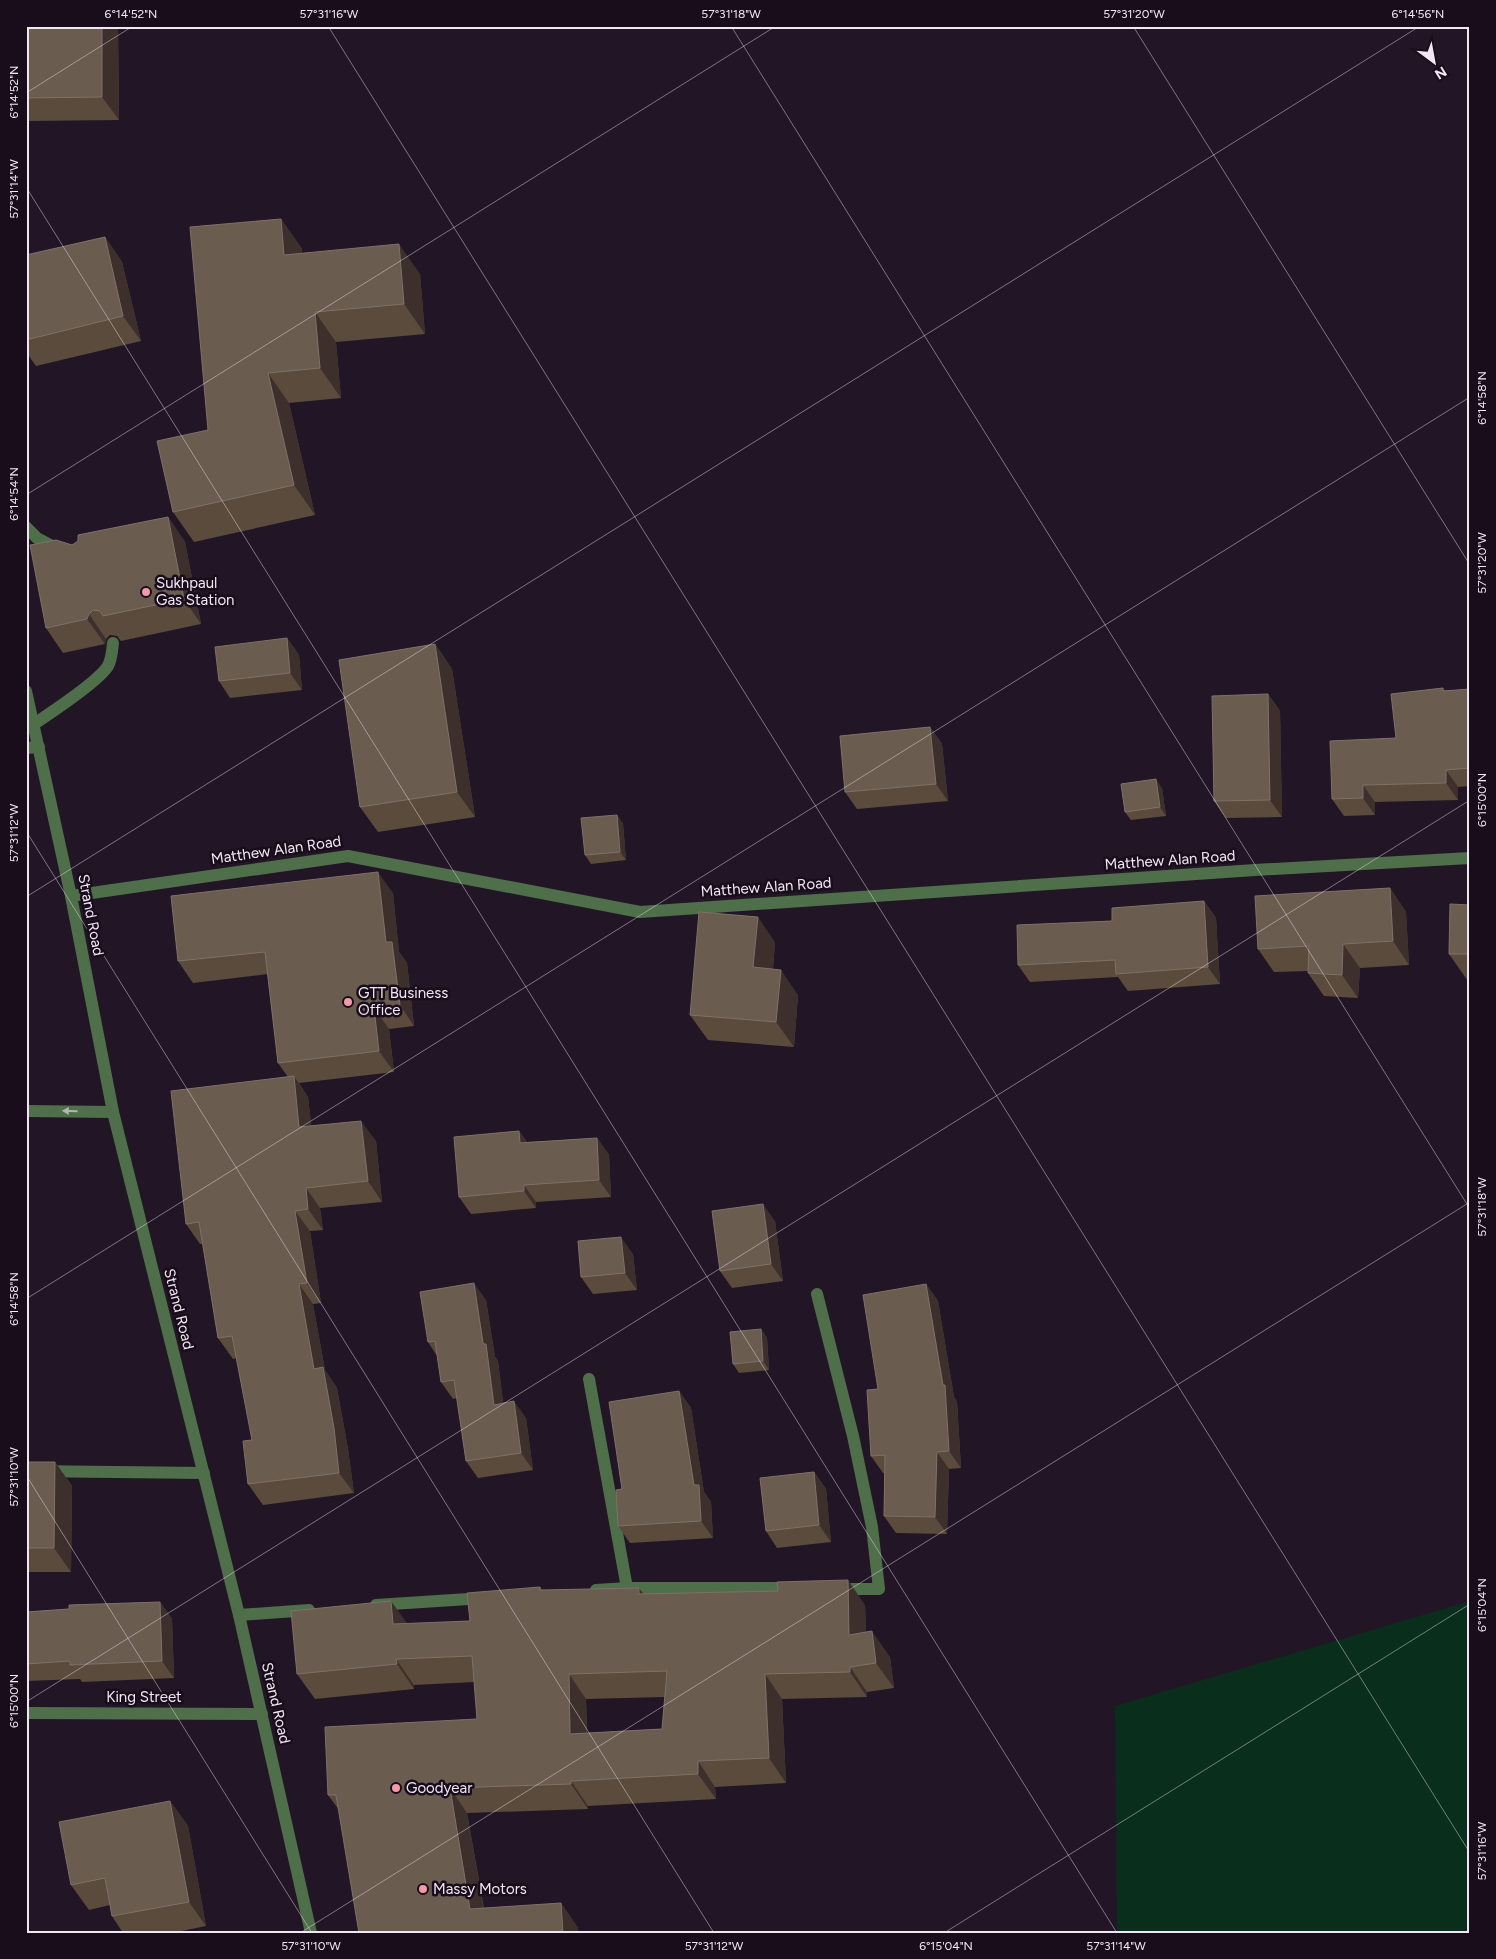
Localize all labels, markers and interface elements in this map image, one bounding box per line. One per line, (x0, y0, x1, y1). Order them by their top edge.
text: 6°14'52"N (105, 7, 157, 21)
text: 57°31'16"W (300, 7, 359, 21)
text: 57°31'18"W (701, 7, 761, 21)
text: 57°31'20"W (1103, 7, 1165, 21)
text: 6°14'56"N (1392, 7, 1444, 21)
north arrow (1408, 38, 1458, 88)
text: N (1432, 63, 1450, 83)
text: 6°14'52"N (7, 66, 21, 118)
text: 57°31'14"W (7, 159, 21, 219)
text: 6°14'58"N (1475, 371, 1489, 425)
text: 6°14'54"N (7, 467, 21, 521)
text: 57°31'20"W (1475, 532, 1489, 594)
place label: Sukhpaul Gas Station (156, 574, 234, 609)
marker: Sukhpaul Gas Station (140, 586, 152, 598)
text: 6°15'00"N (1475, 773, 1489, 827)
text: 57°31'12"W (7, 803, 21, 862)
street label: Matthew Alan Road (210, 832, 342, 868)
street label: Matthew Alan Road (1104, 846, 1236, 874)
street label: Strand Road (74, 873, 108, 957)
street label: Matthew Alan Road (700, 873, 832, 901)
place label: GTT Business Office (358, 984, 448, 1019)
marker: GTT Business Office (342, 996, 354, 1008)
one-way arrow (61, 1107, 77, 1115)
text: 57°31'18"W (1475, 1177, 1489, 1237)
street label: Strand Road (160, 1267, 198, 1351)
text: 6°14'58"N (7, 1272, 21, 1326)
text: 57°31'10"W (7, 1447, 21, 1507)
text: 6°15'04"N (1475, 1578, 1489, 1632)
street label: Strand Road (258, 1661, 294, 1745)
text: 6°15'00"N (7, 1674, 21, 1728)
street label: King Street (106, 1688, 182, 1706)
place label: Goodyear (406, 1779, 472, 1797)
marker: Goodyear (390, 1782, 402, 1794)
text: 57°31'16"W (1475, 1821, 1489, 1880)
place label: Massy Motors (433, 1880, 527, 1898)
marker: Massy Motors (417, 1883, 429, 1895)
text: 57°31'10"W (281, 1939, 341, 1953)
text: 57°31'12"W (685, 1939, 744, 1953)
text: 6°15'04"N (919, 1939, 973, 1953)
text: 57°31'14"W (1086, 1939, 1146, 1953)

